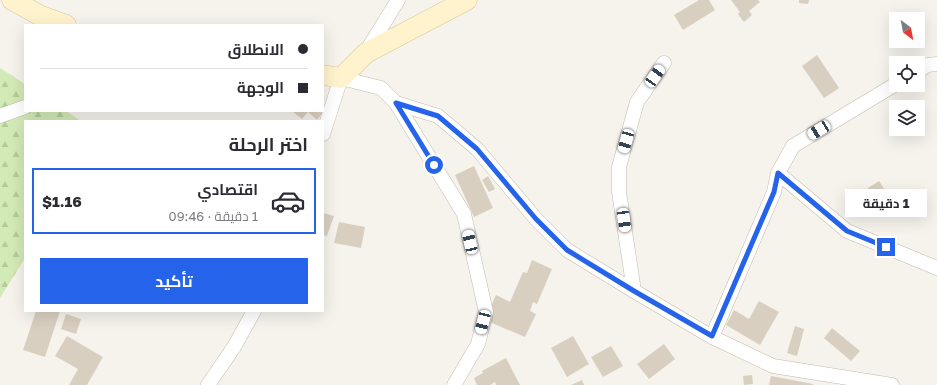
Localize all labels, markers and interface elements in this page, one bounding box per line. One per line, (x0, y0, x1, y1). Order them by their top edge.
north arrow (889, 12, 925, 48)
map controls (889, 12, 925, 136)
text: الانطلاق (228, 40, 284, 58)
button: locate (889, 56, 925, 92)
car (643, 63, 667, 89)
text: الوجهة (237, 78, 284, 96)
button: layers (889, 100, 925, 136)
car (806, 119, 832, 141)
car (617, 128, 635, 154)
text: اختر الرحلة (229, 133, 308, 155)
route start (425, 156, 443, 174)
text: اقتصادي (198, 180, 258, 198)
icon: car (270, 183, 306, 219)
callout: 1 دقيقة (845, 189, 927, 217)
text: $1.16 (42, 192, 82, 210)
text: 1 دقيقة (863, 195, 909, 211)
car (616, 207, 632, 233)
text: 1 دقيقة · 09:46 (169, 208, 258, 224)
car (461, 229, 479, 255)
route end (877, 238, 895, 256)
button: تأكيد (40, 258, 308, 304)
car (474, 309, 492, 335)

